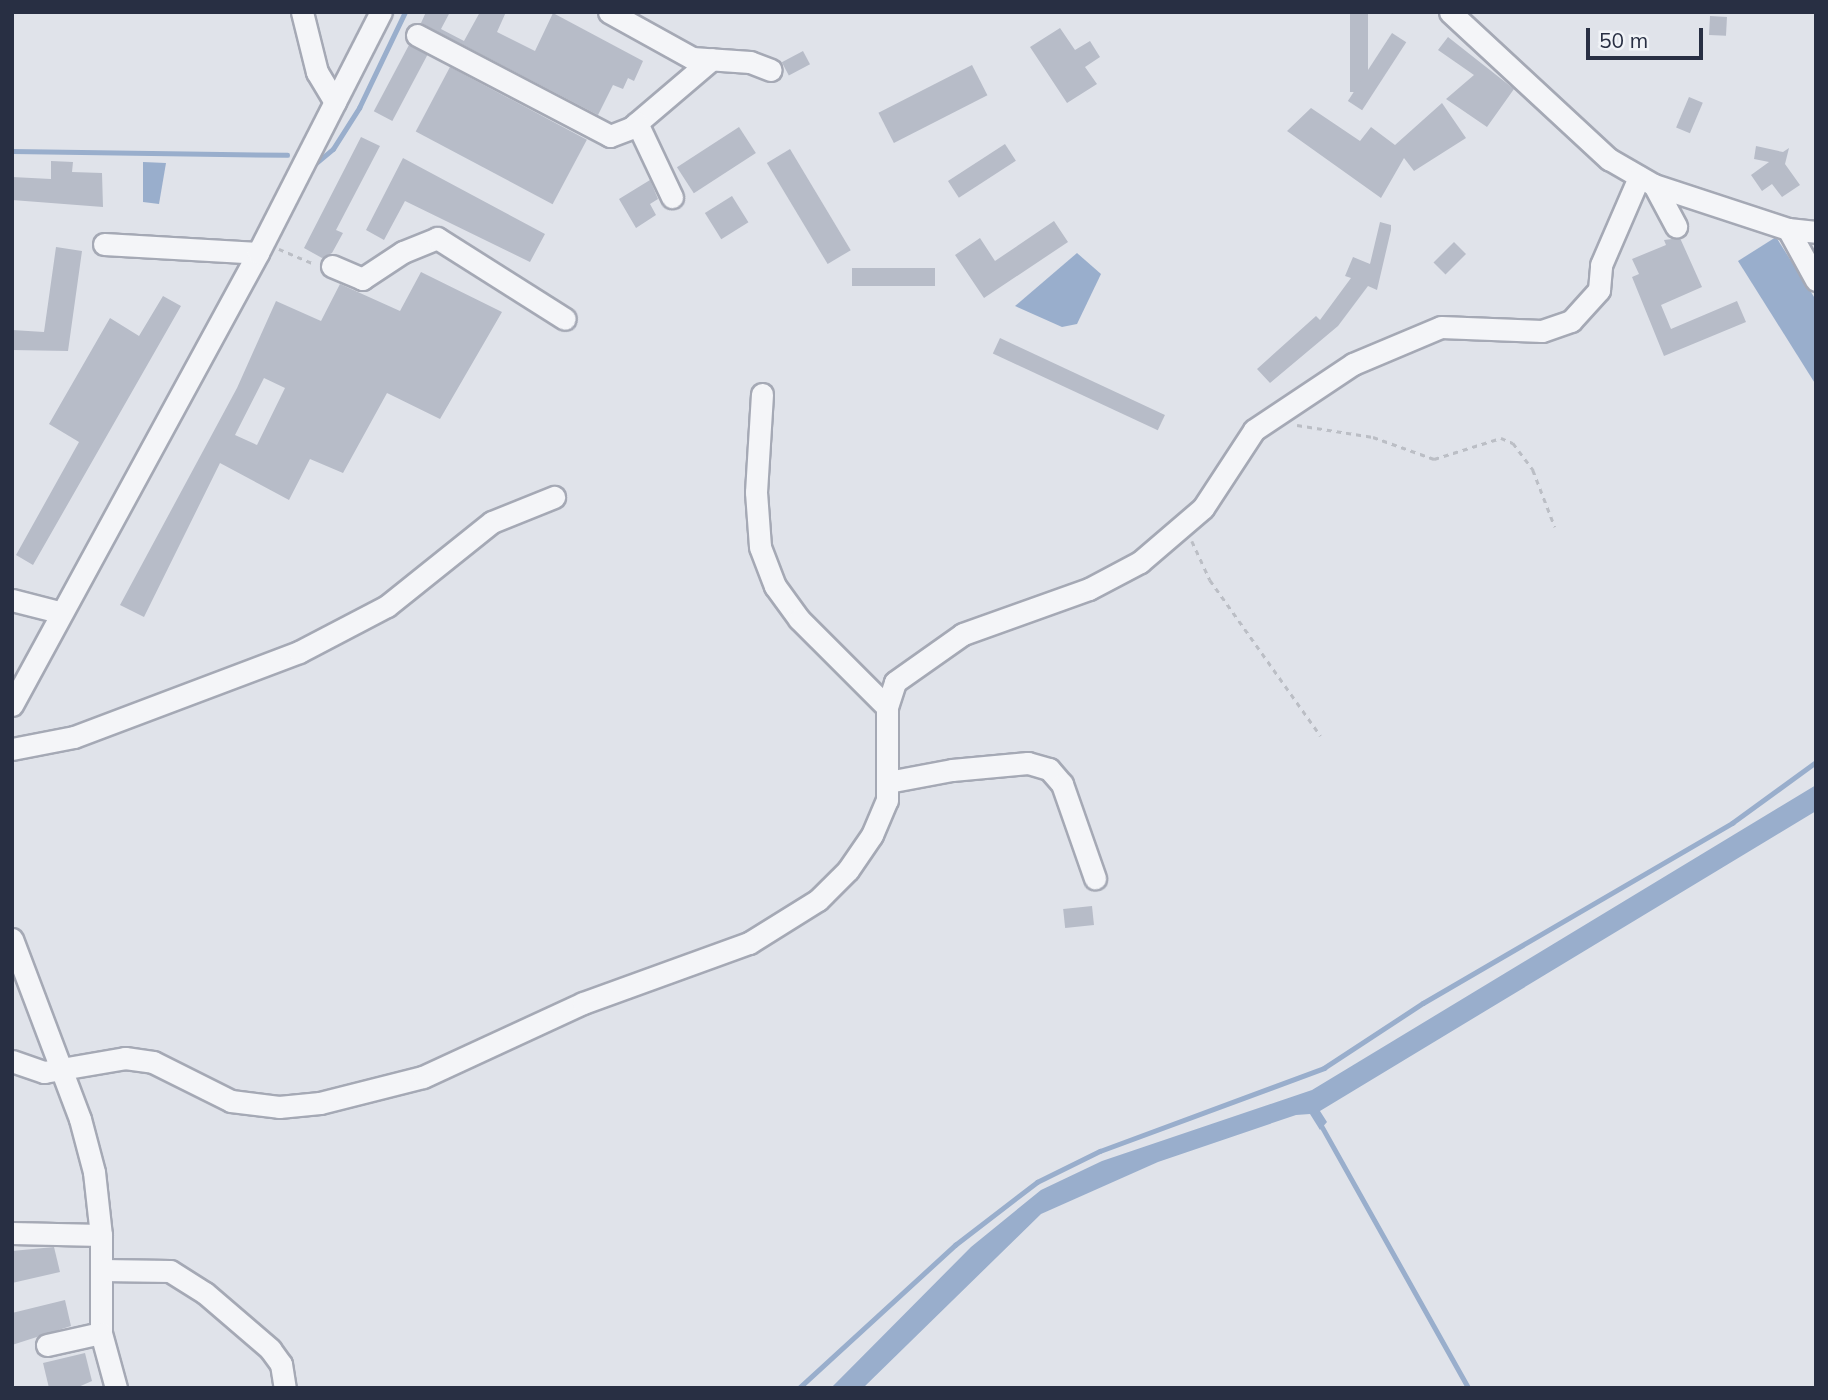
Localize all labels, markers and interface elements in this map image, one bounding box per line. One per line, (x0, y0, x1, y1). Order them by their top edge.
scale bar (1590, 14, 1707, 58)
text: 50 m (1599, 27, 1648, 53)

